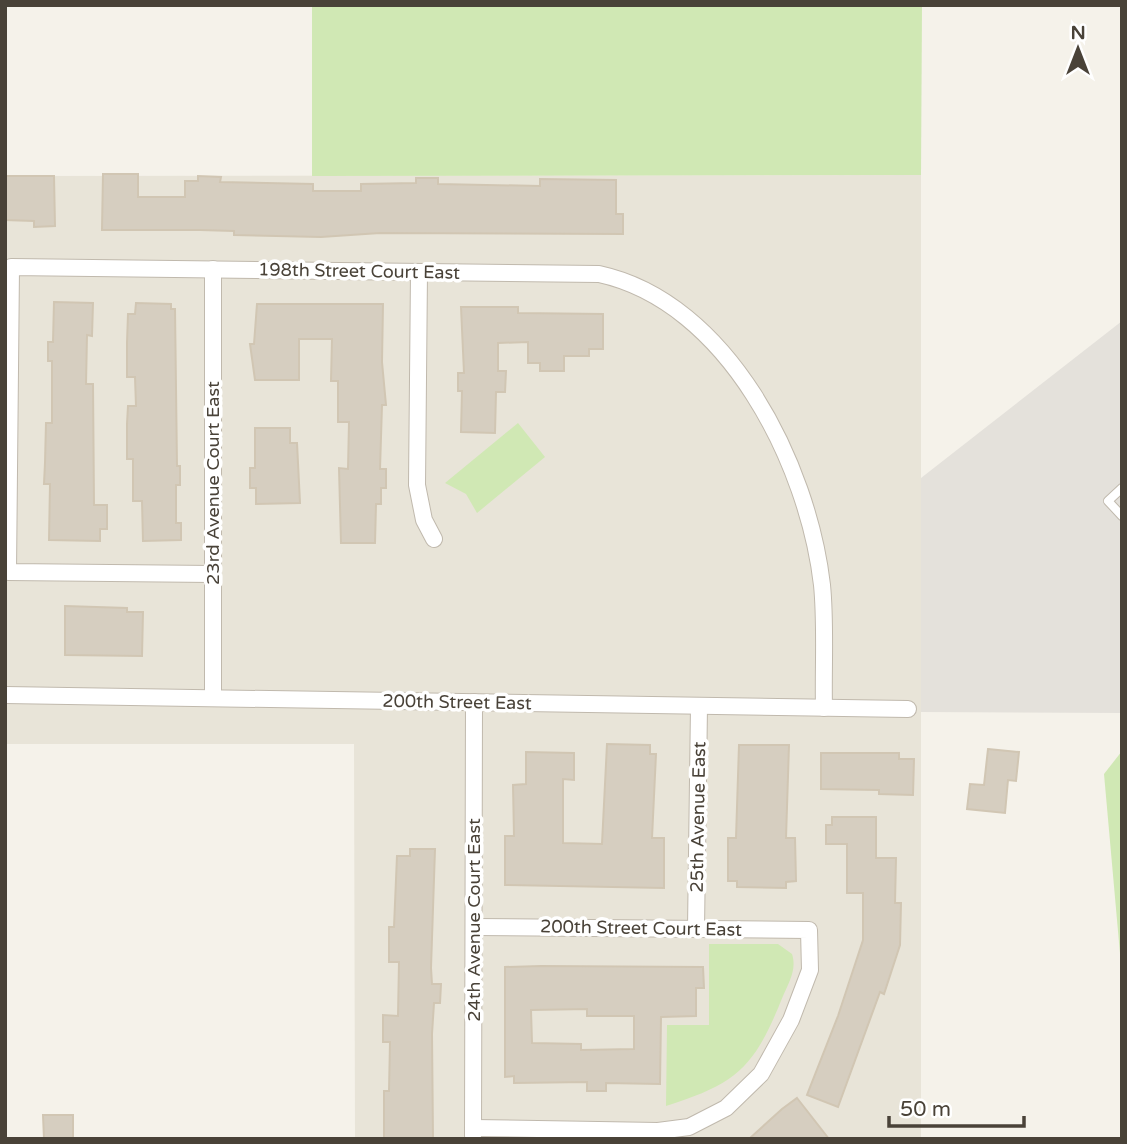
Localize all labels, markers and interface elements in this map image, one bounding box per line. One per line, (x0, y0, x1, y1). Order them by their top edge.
north arrow (1043, 14, 1113, 84)
text: N (1070, 22, 1086, 44)
street label: 198th Street Court East (258, 258, 460, 284)
street label: 23rd Avenue Court East (202, 381, 224, 585)
street label: 200th Street East (382, 690, 532, 714)
street label: 25th Avenue East (686, 741, 710, 893)
street label: 24th Avenue Court East (463, 818, 485, 1022)
street label: 200th Street Court East (540, 915, 742, 941)
scale bar (889, 1084, 1024, 1128)
text: 50 m (900, 1097, 951, 1122)

